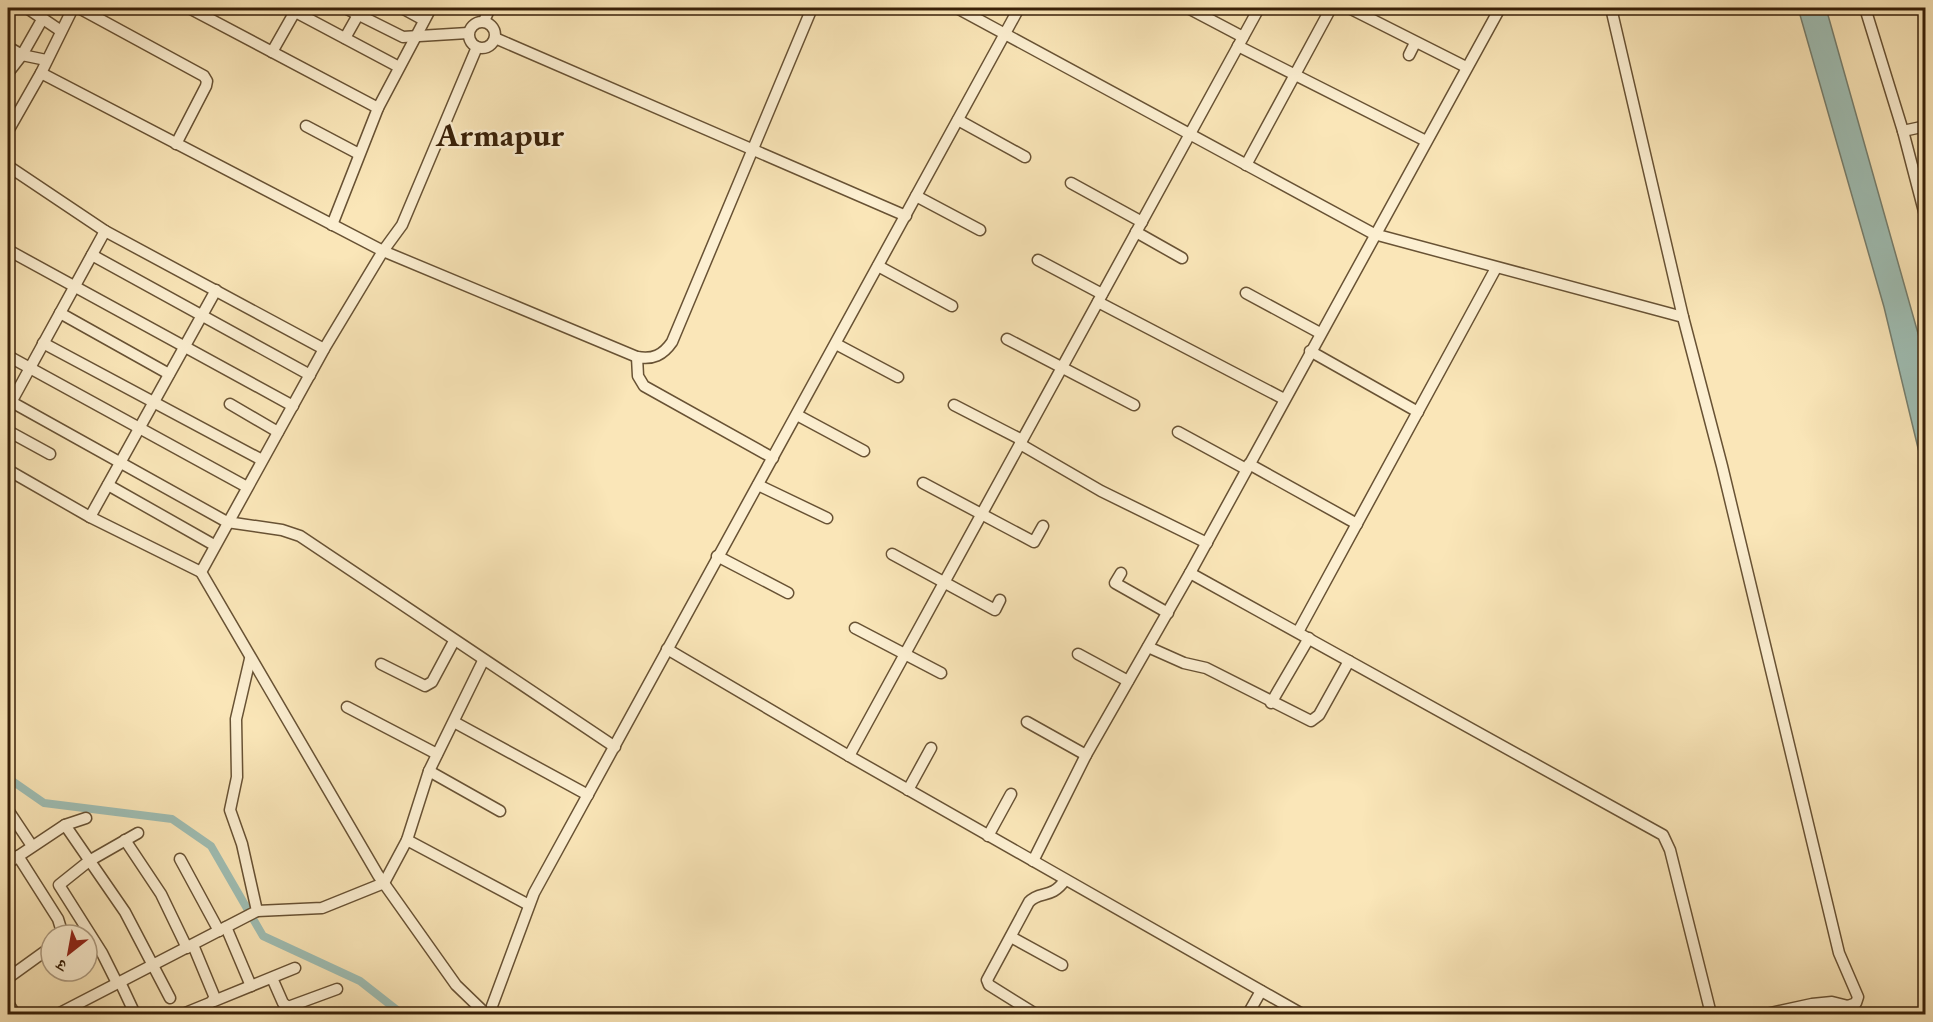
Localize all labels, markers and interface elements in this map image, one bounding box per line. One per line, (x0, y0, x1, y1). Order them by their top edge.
district label: Armapur (435, 113, 565, 156)
north arrow (39, 923, 99, 983)
text: उ (51, 953, 71, 977)

